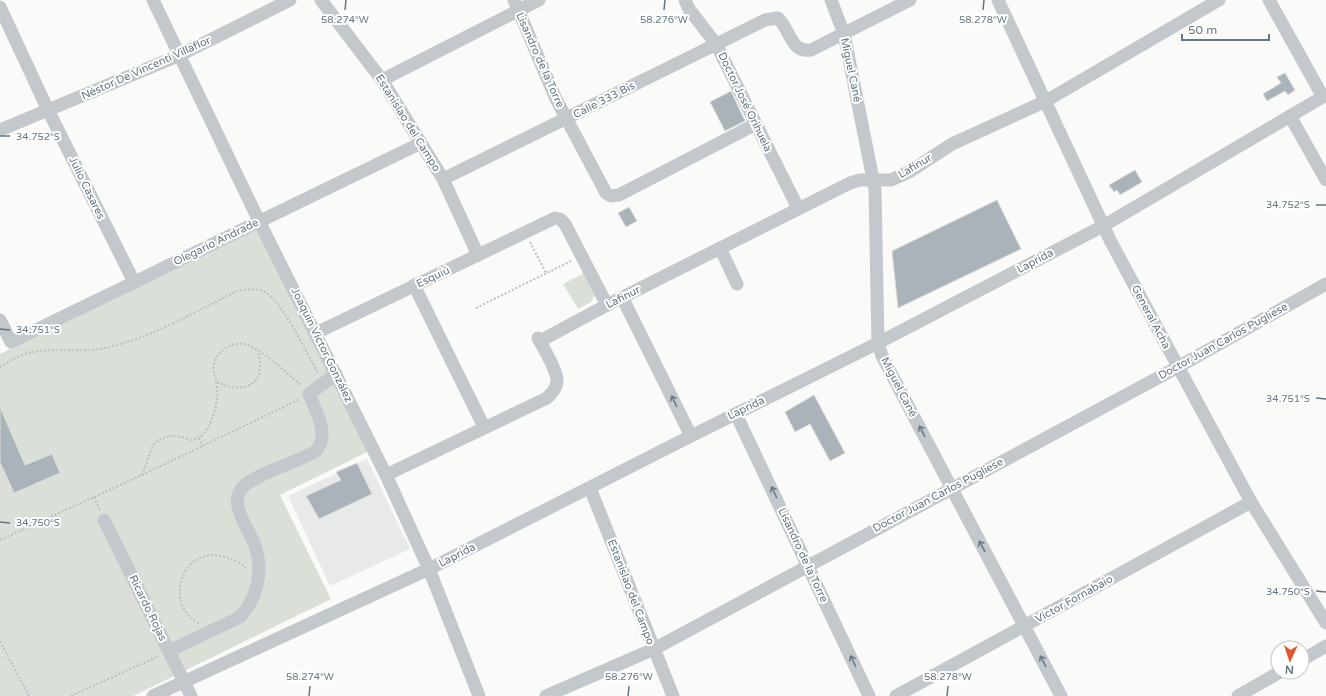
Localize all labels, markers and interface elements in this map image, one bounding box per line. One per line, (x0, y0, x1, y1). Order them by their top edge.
street label: Lisandro de la Torre (513, 10, 567, 110)
text: 58.274°W (321, 14, 369, 26)
text: 58.276°W (640, 14, 688, 26)
text: 58.278°W (959, 14, 1007, 26)
scale bar (1182, 16, 1269, 42)
text: 50 m (1188, 23, 1217, 37)
street label: Néstor De Vincenti Villaflor (79, 33, 213, 102)
street label: Miguel Cané (838, 37, 864, 103)
street label: Doctor José Orihuela (715, 50, 775, 154)
street label: Estanislao del Campo (373, 72, 443, 174)
street label: Calle 333 Bis (571, 79, 637, 121)
text: 34.752°S (16, 131, 60, 143)
street label: Lafinur (896, 151, 935, 181)
street label: Julio Casares (66, 155, 108, 221)
text: 34.752°S (1266, 199, 1310, 211)
street label: Olegario Andrade (171, 216, 261, 268)
street label: Laprida (1014, 246, 1056, 276)
street label: Esquiú (414, 264, 452, 290)
street label: Lafinur (604, 282, 643, 311)
street label: General Acha (1129, 283, 1173, 351)
street label: Joaquín Víctor González (289, 286, 356, 405)
street label: Doctor Juan Carlos Pugliese (1156, 300, 1290, 382)
text: 34.751°S (16, 324, 60, 336)
street label: Miguel Cané (878, 355, 920, 419)
street label: Laprida (725, 393, 767, 423)
text: 34.751°S (1266, 393, 1310, 405)
one-way arrow (670, 395, 677, 407)
one-way arrow (918, 425, 925, 437)
street label: Doctor Juan Carlos Pugliese (871, 455, 1005, 535)
one-way arrow (770, 487, 777, 499)
street label: Lisandro de la Torre (775, 506, 831, 604)
text: 34.750°S (16, 517, 60, 529)
street label: Estanislao del Campo (605, 537, 657, 647)
street label: Laprida (436, 540, 478, 570)
one-way arrow (978, 540, 986, 552)
street label: Víctor Fornabaio (1033, 572, 1115, 626)
street label: Ricardo Rojas (126, 573, 170, 643)
text: 34.750°S (1266, 586, 1310, 598)
north arrow (1270, 640, 1310, 680)
one-way arrow (849, 655, 856, 667)
one-way arrow (1038, 656, 1046, 668)
text: N (1285, 663, 1294, 676)
text: 58.274°W (286, 671, 334, 683)
text: 58.276°W (605, 671, 653, 683)
text: 58.278°W (924, 671, 972, 683)

